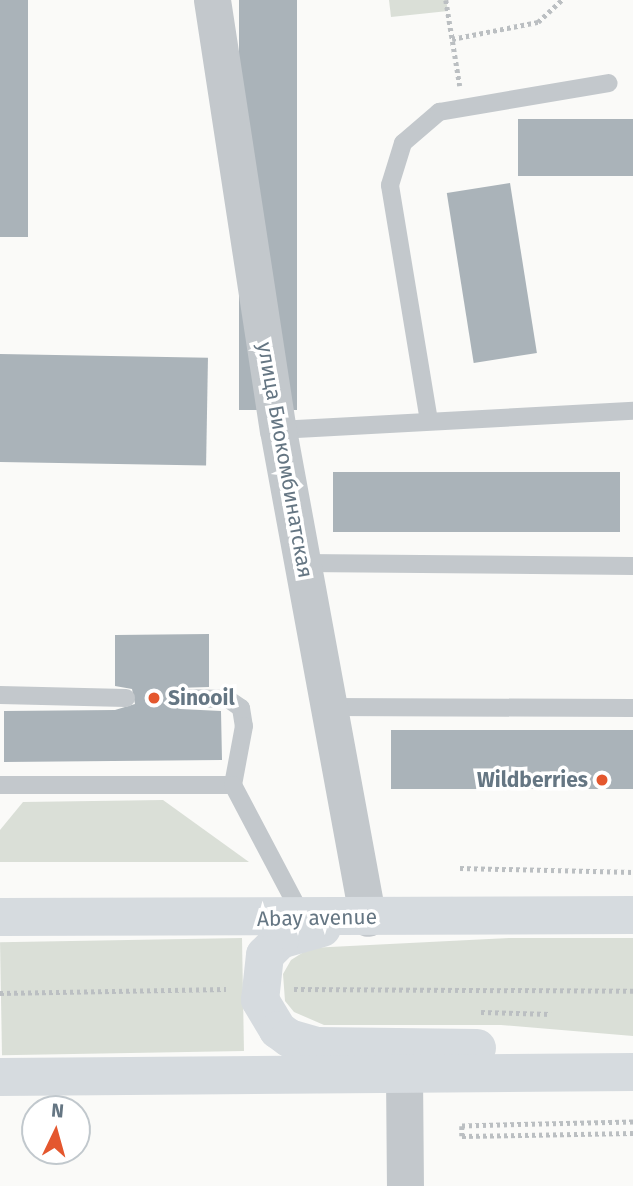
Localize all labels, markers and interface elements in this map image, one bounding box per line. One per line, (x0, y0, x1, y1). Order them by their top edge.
street label: улица Биокомбинатская (252, 340, 318, 580)
place label: Sinooil (168, 685, 235, 711)
marker: Sinooil (146, 690, 162, 706)
place label: Wildberries (477, 767, 588, 793)
marker: Wildberries (594, 772, 610, 788)
street label: Abay avenue (257, 904, 377, 932)
north arrow (21, 1095, 91, 1165)
text: N (50, 1099, 65, 1123)

